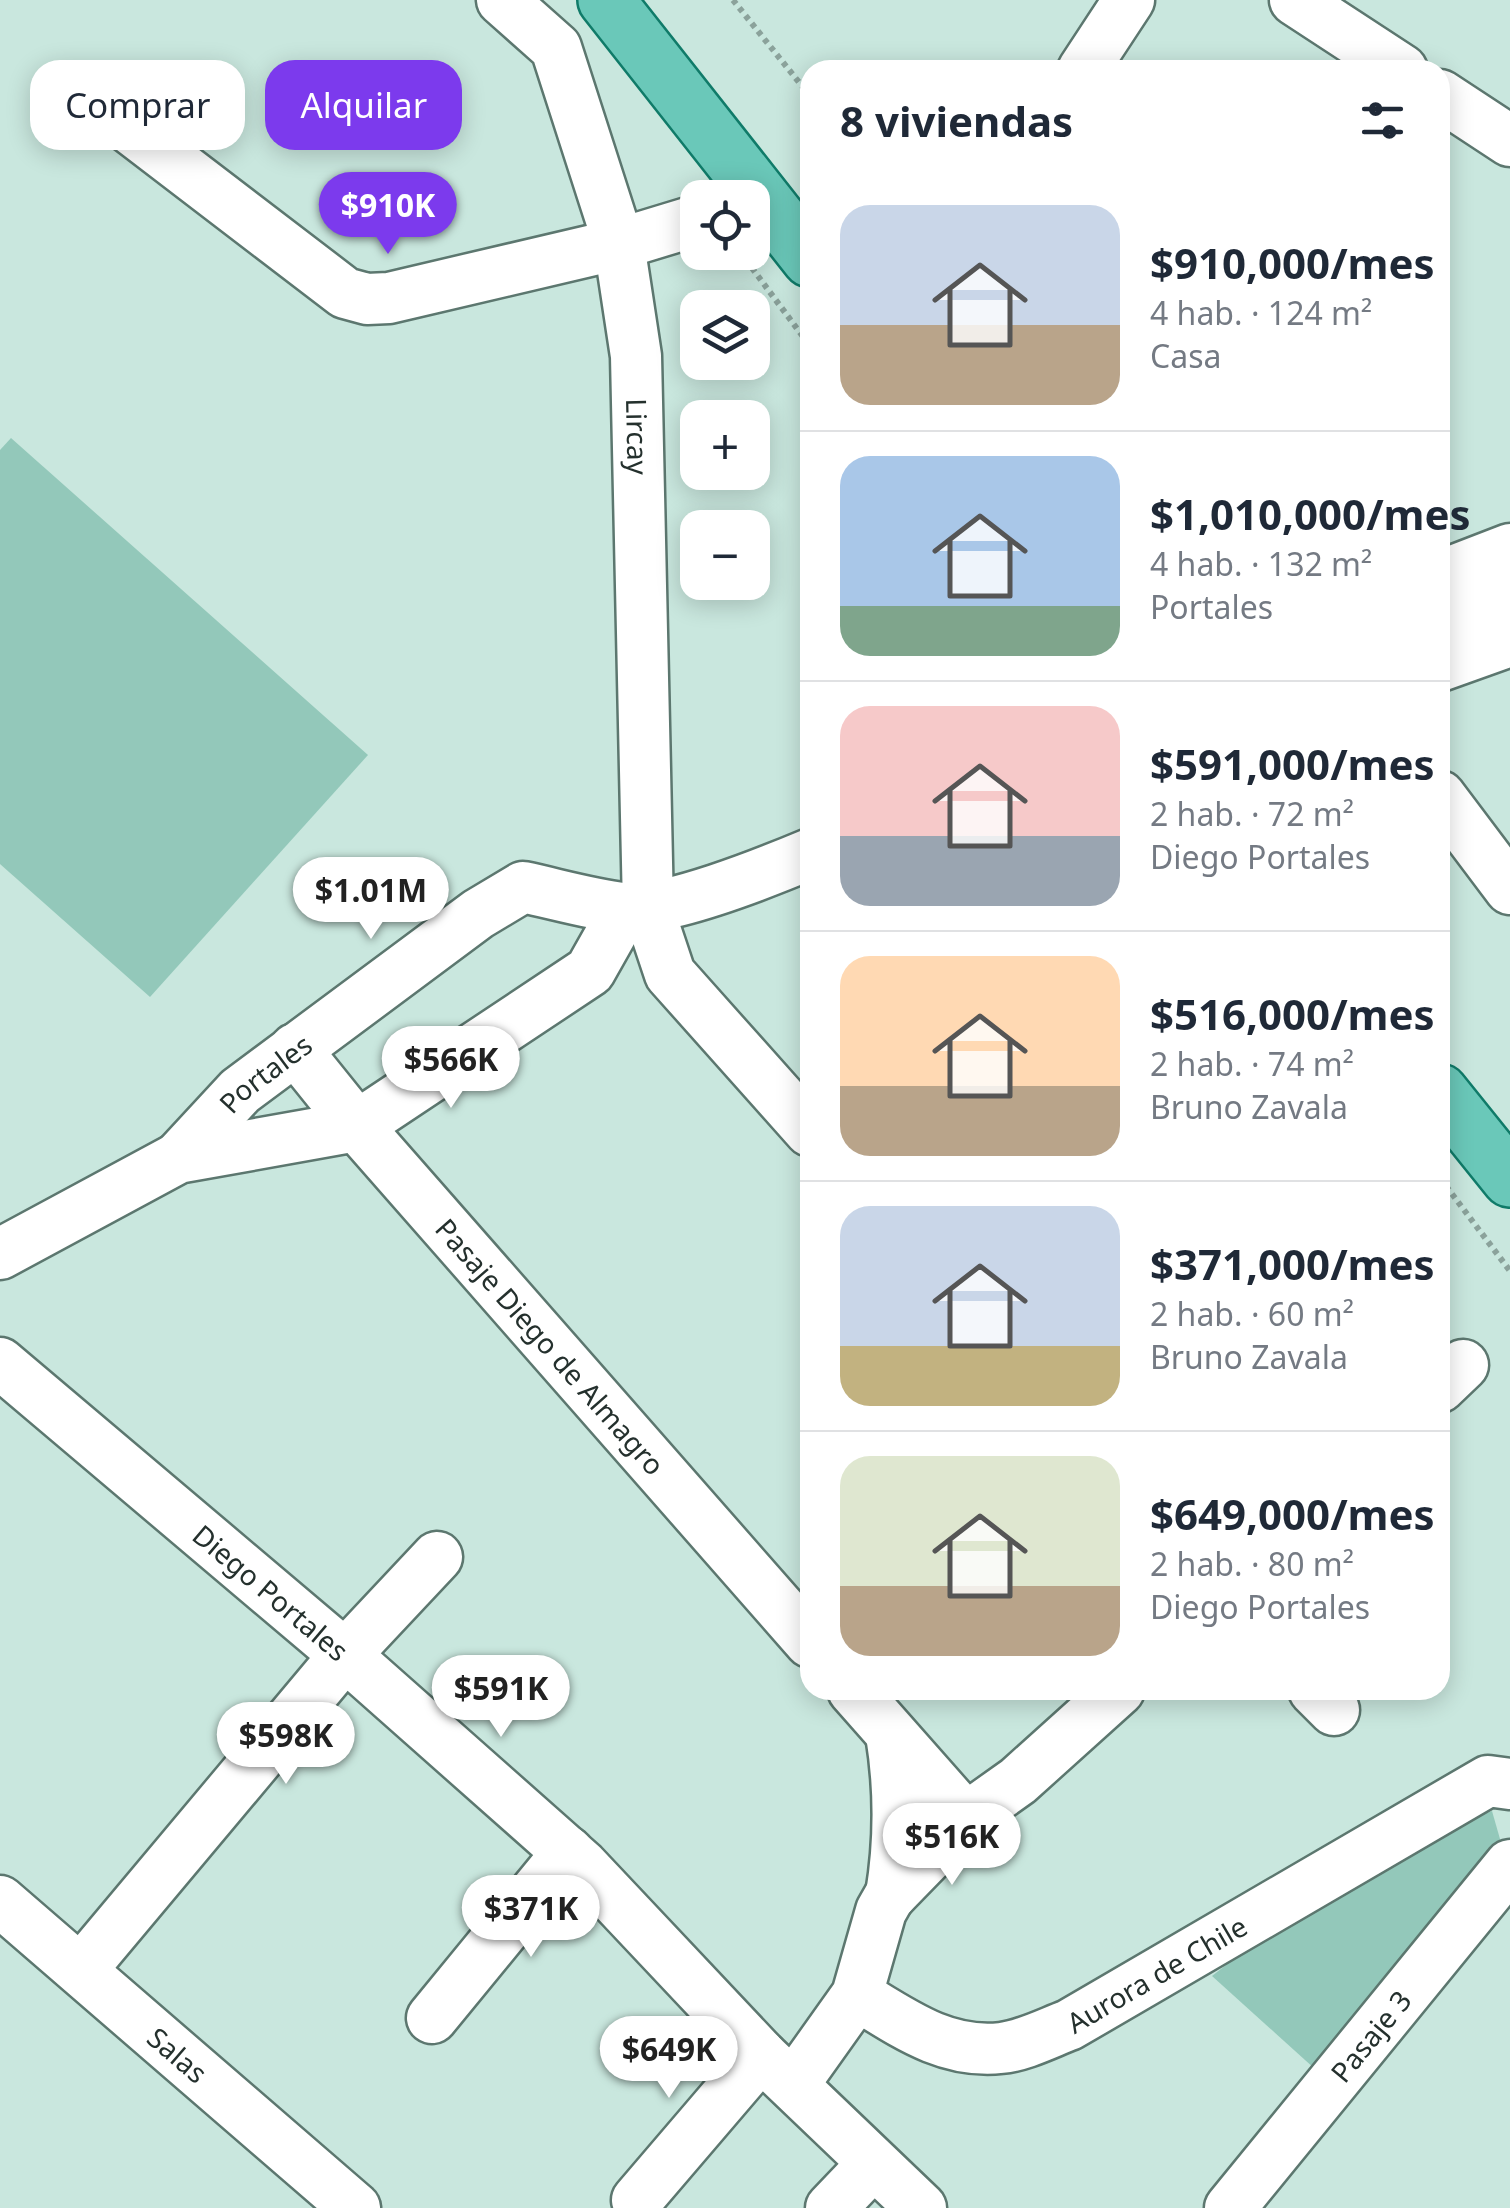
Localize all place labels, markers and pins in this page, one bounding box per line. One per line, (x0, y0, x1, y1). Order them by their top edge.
pin: $910K (318, 172, 458, 257)
pin: $1.01M (290, 857, 452, 942)
pin: $566K (381, 1026, 521, 1111)
pin: $591K (431, 1655, 571, 1740)
pin: $598K (216, 1702, 356, 1787)
pin: $516K (882, 1803, 1022, 1888)
pin: $371K (461, 1875, 601, 1960)
pin: $649K (599, 2016, 739, 2101)

